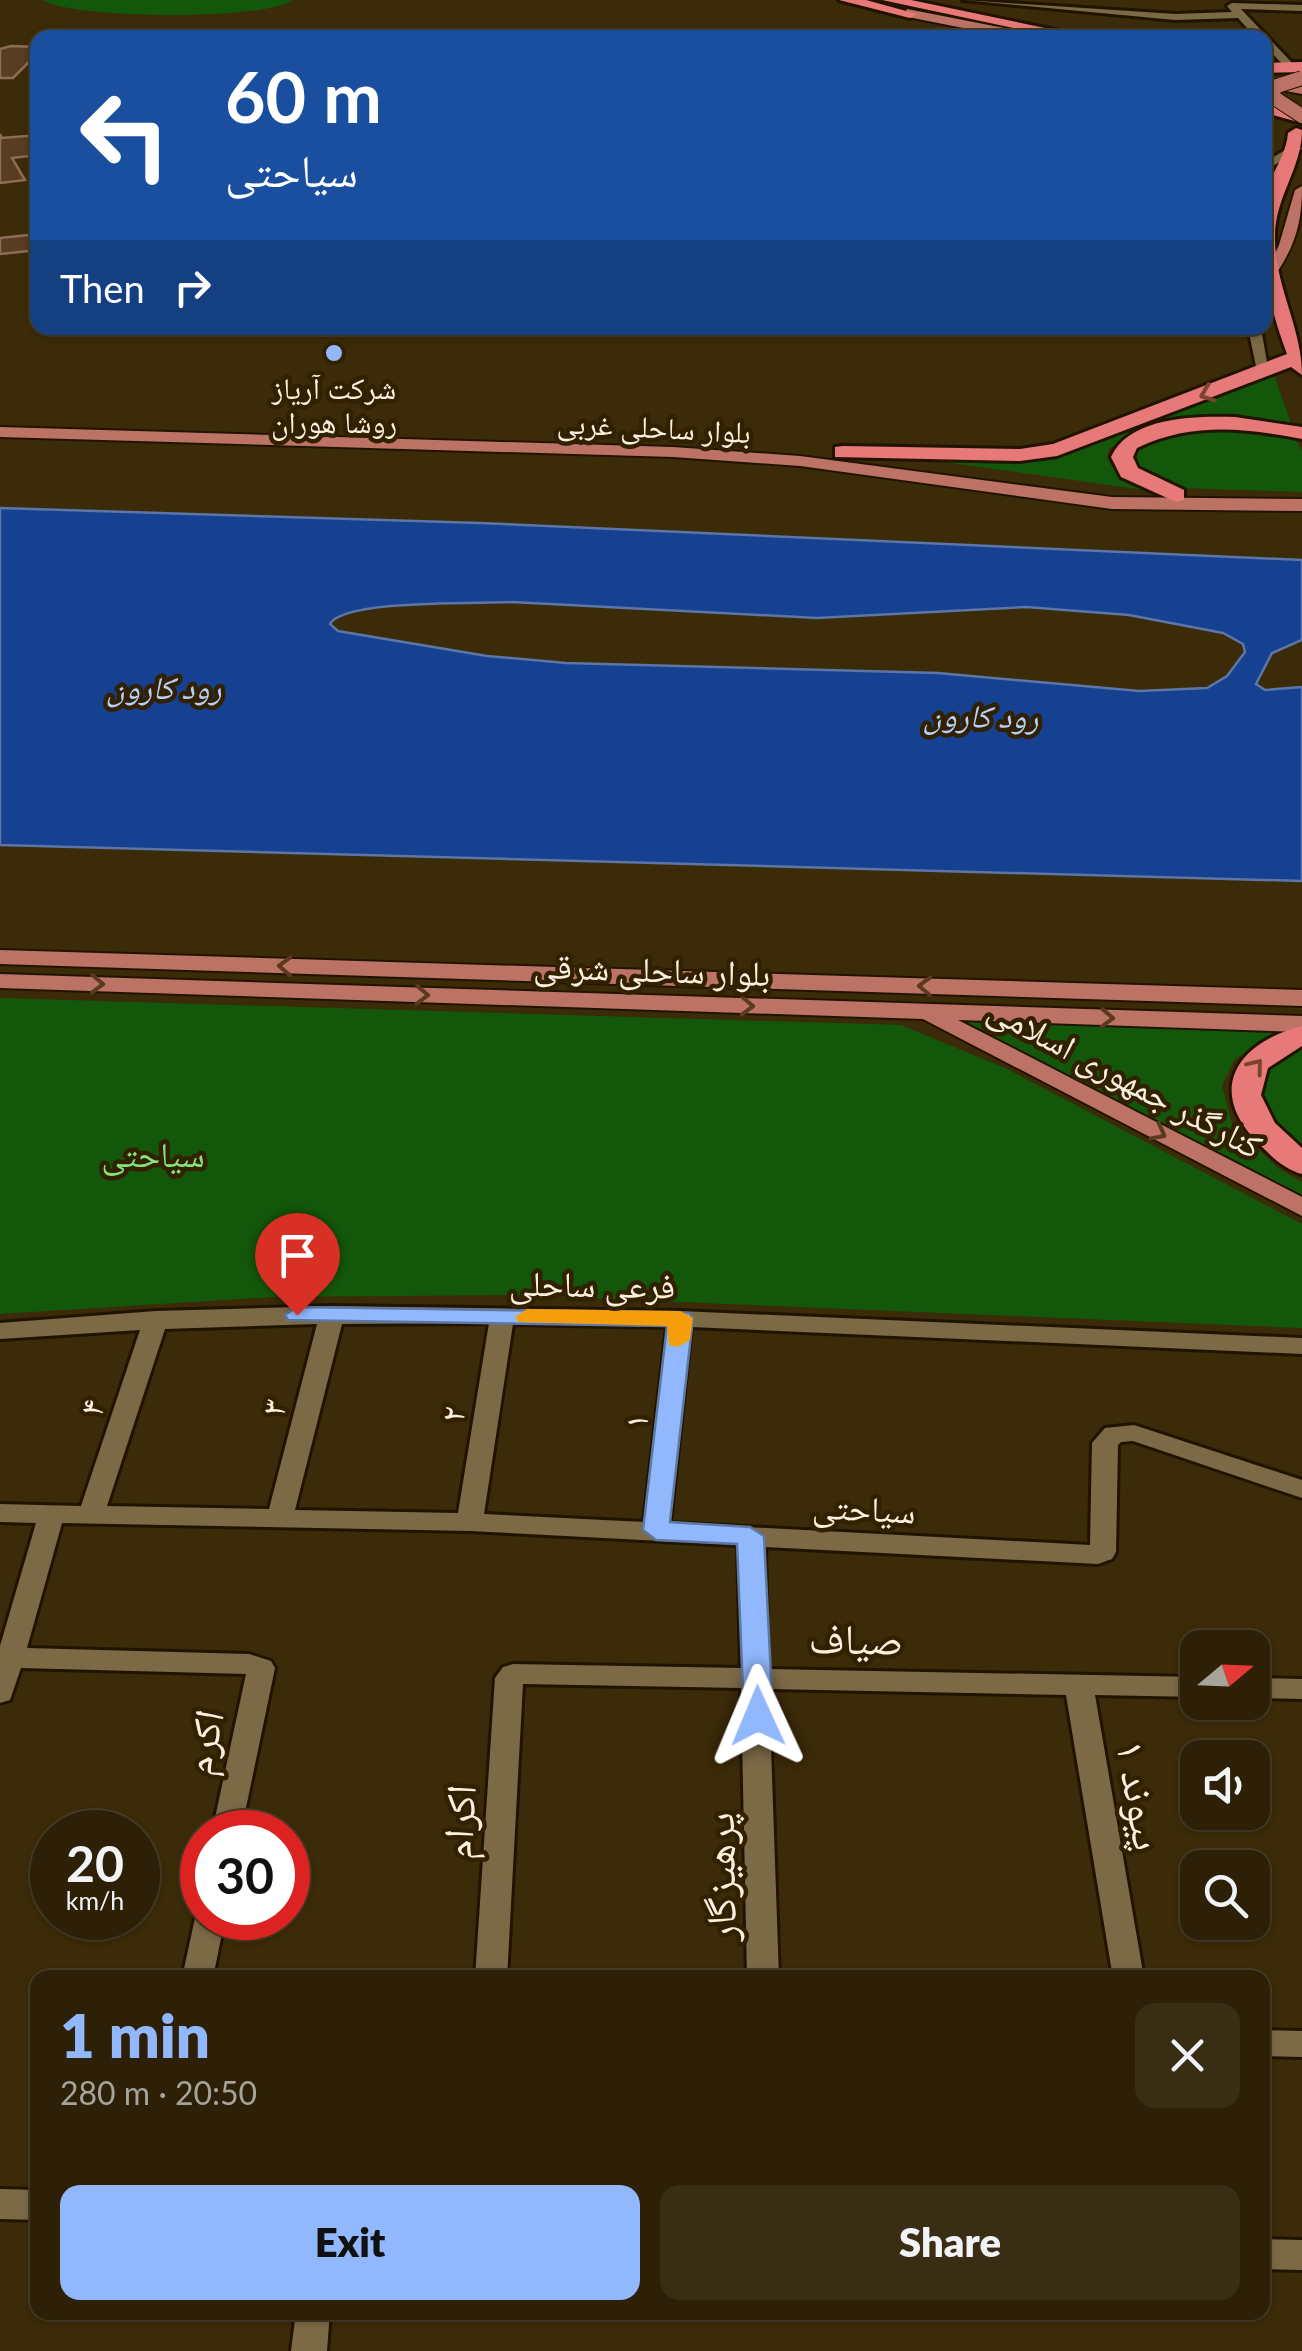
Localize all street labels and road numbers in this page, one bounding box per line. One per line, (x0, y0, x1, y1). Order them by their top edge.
street label: بلوار ساحلی غربی (556, 403, 752, 451)
street label: بلوار ساحلی شرقی (533, 943, 771, 995)
street label: کنارگذر جمهوری اسلامی (981, 986, 1270, 1168)
street label: فرعی ساحلی (508, 1261, 676, 1307)
street label: ۴ (68, 1393, 112, 1421)
street label: ۳ (250, 1394, 294, 1420)
street label: ۲ (429, 1403, 473, 1425)
street label: ۱ (612, 1411, 656, 1431)
street label: سیاحتی (811, 1483, 917, 1533)
street label: صیاف (808, 1612, 904, 1664)
street label: اکرم (171, 1705, 238, 1780)
street label: پیوند ۱ (1105, 1736, 1175, 1854)
street label: اکرام (431, 1783, 490, 1861)
street label: پرهیزگار (693, 1812, 746, 1943)

